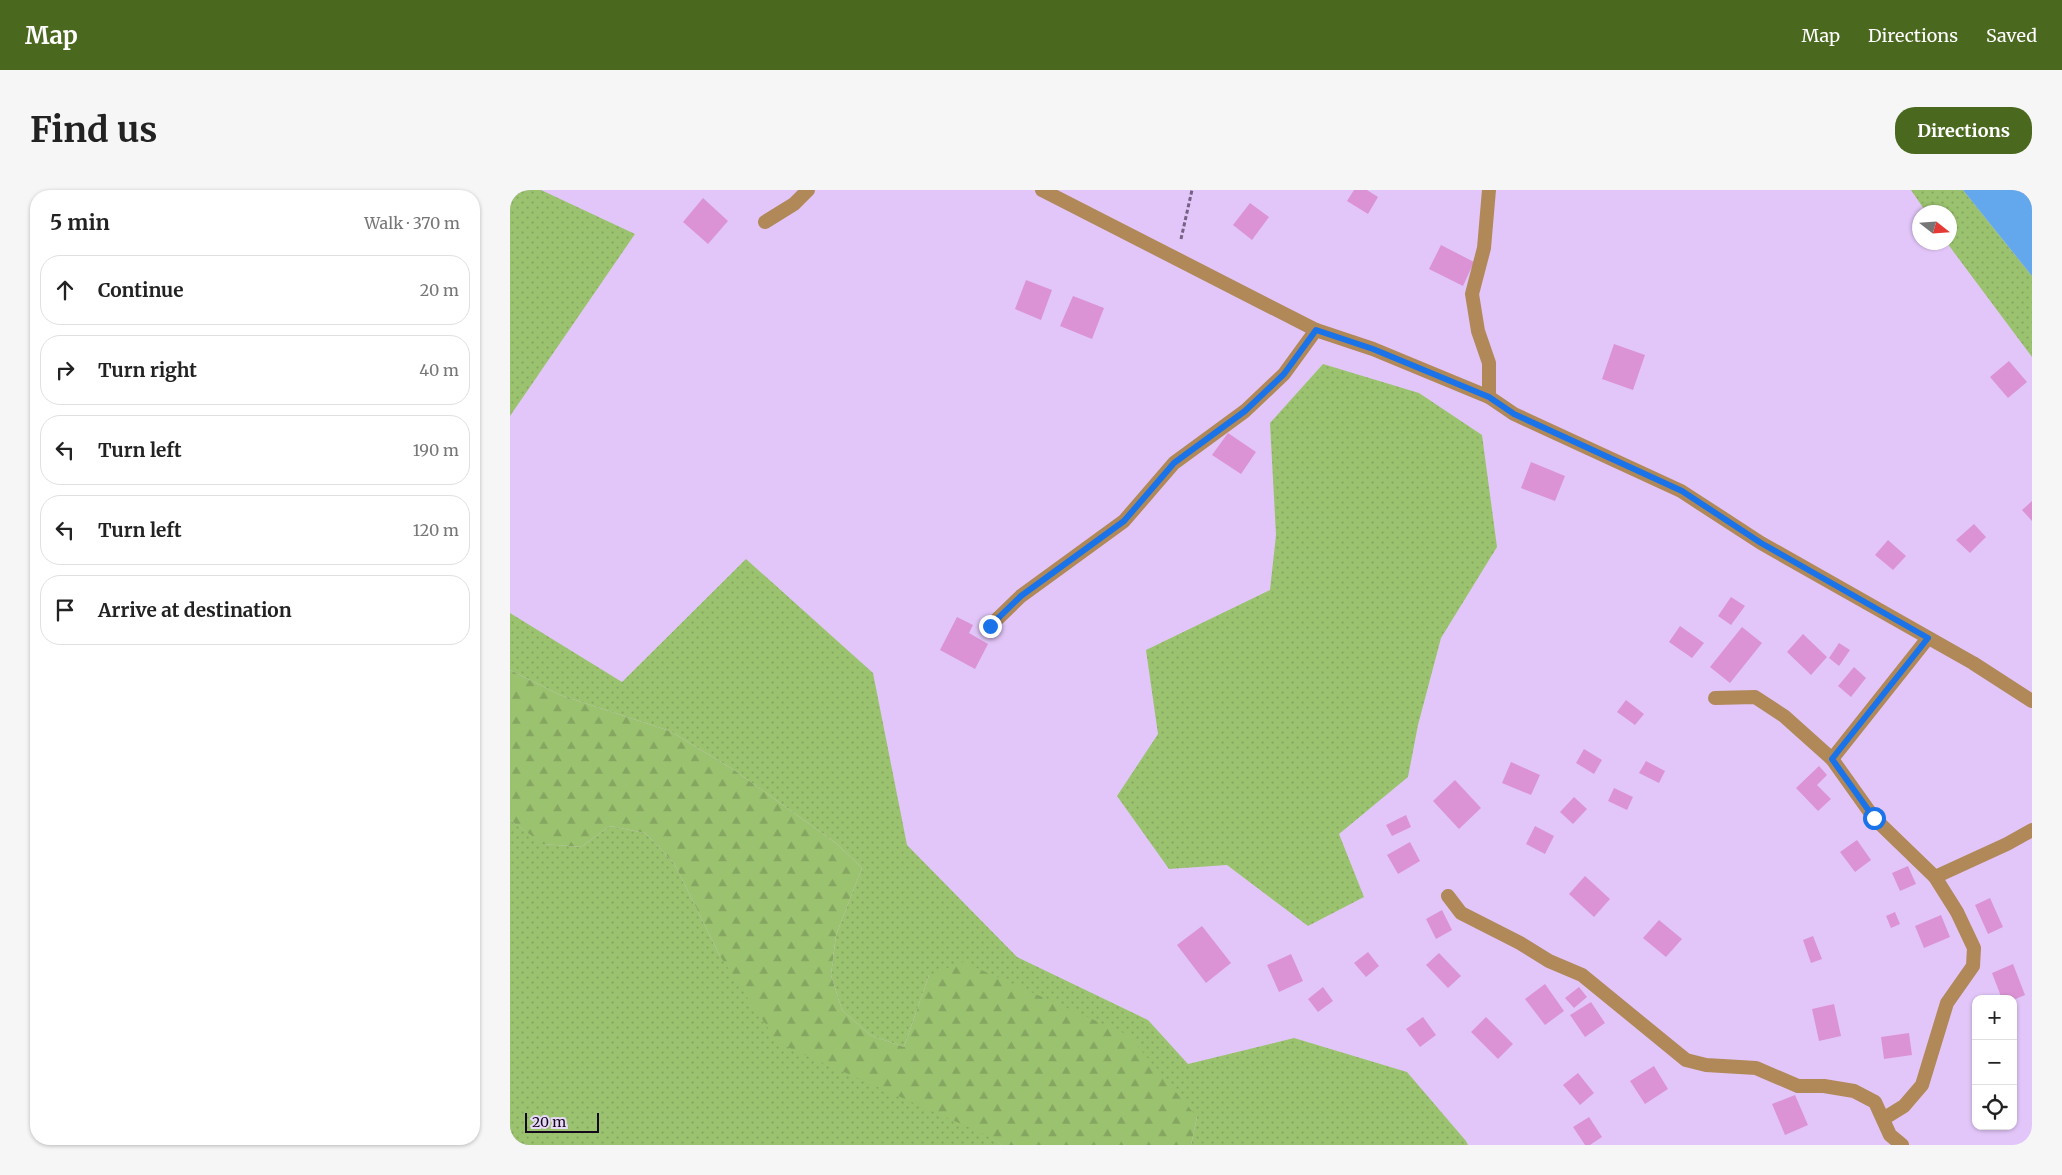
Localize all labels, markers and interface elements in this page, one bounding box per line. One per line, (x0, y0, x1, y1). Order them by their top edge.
text: Map (25, 20, 78, 51)
text: Map (1802, 24, 1840, 47)
text: Directions (1868, 24, 1958, 47)
text: Saved (1986, 24, 2037, 47)
button: Directions (1895, 107, 2032, 154)
text: Find us (30, 108, 157, 152)
north arrow (1912, 205, 1957, 250)
text: 5 min (50, 209, 110, 236)
text: Walk · 370 m (364, 213, 460, 233)
icon: ahead (51, 276, 79, 304)
text: Continue (98, 278, 184, 302)
text: 20 m (420, 280, 459, 300)
icon: right (51, 356, 79, 384)
text: Turn right (98, 358, 197, 382)
text: 40 m (419, 360, 459, 380)
icon: left (51, 436, 79, 464)
text: Turn left (98, 438, 182, 462)
text: 190 m (413, 440, 459, 460)
icon: left (51, 516, 79, 544)
text: Turn left (98, 518, 182, 542)
text: 120 m (413, 520, 459, 540)
icon: arrive (51, 596, 79, 624)
text: Arrive at destination (98, 598, 292, 622)
route end (979, 615, 1002, 638)
route start (1863, 807, 1886, 830)
map controls (1972, 995, 2017, 1130)
button: + (1972, 995, 2017, 1040)
button: − (1972, 1040, 2017, 1085)
button: locate (1972, 1085, 2017, 1130)
scale bar (525, 1110, 599, 1133)
text: 20 m (532, 1113, 566, 1131)

